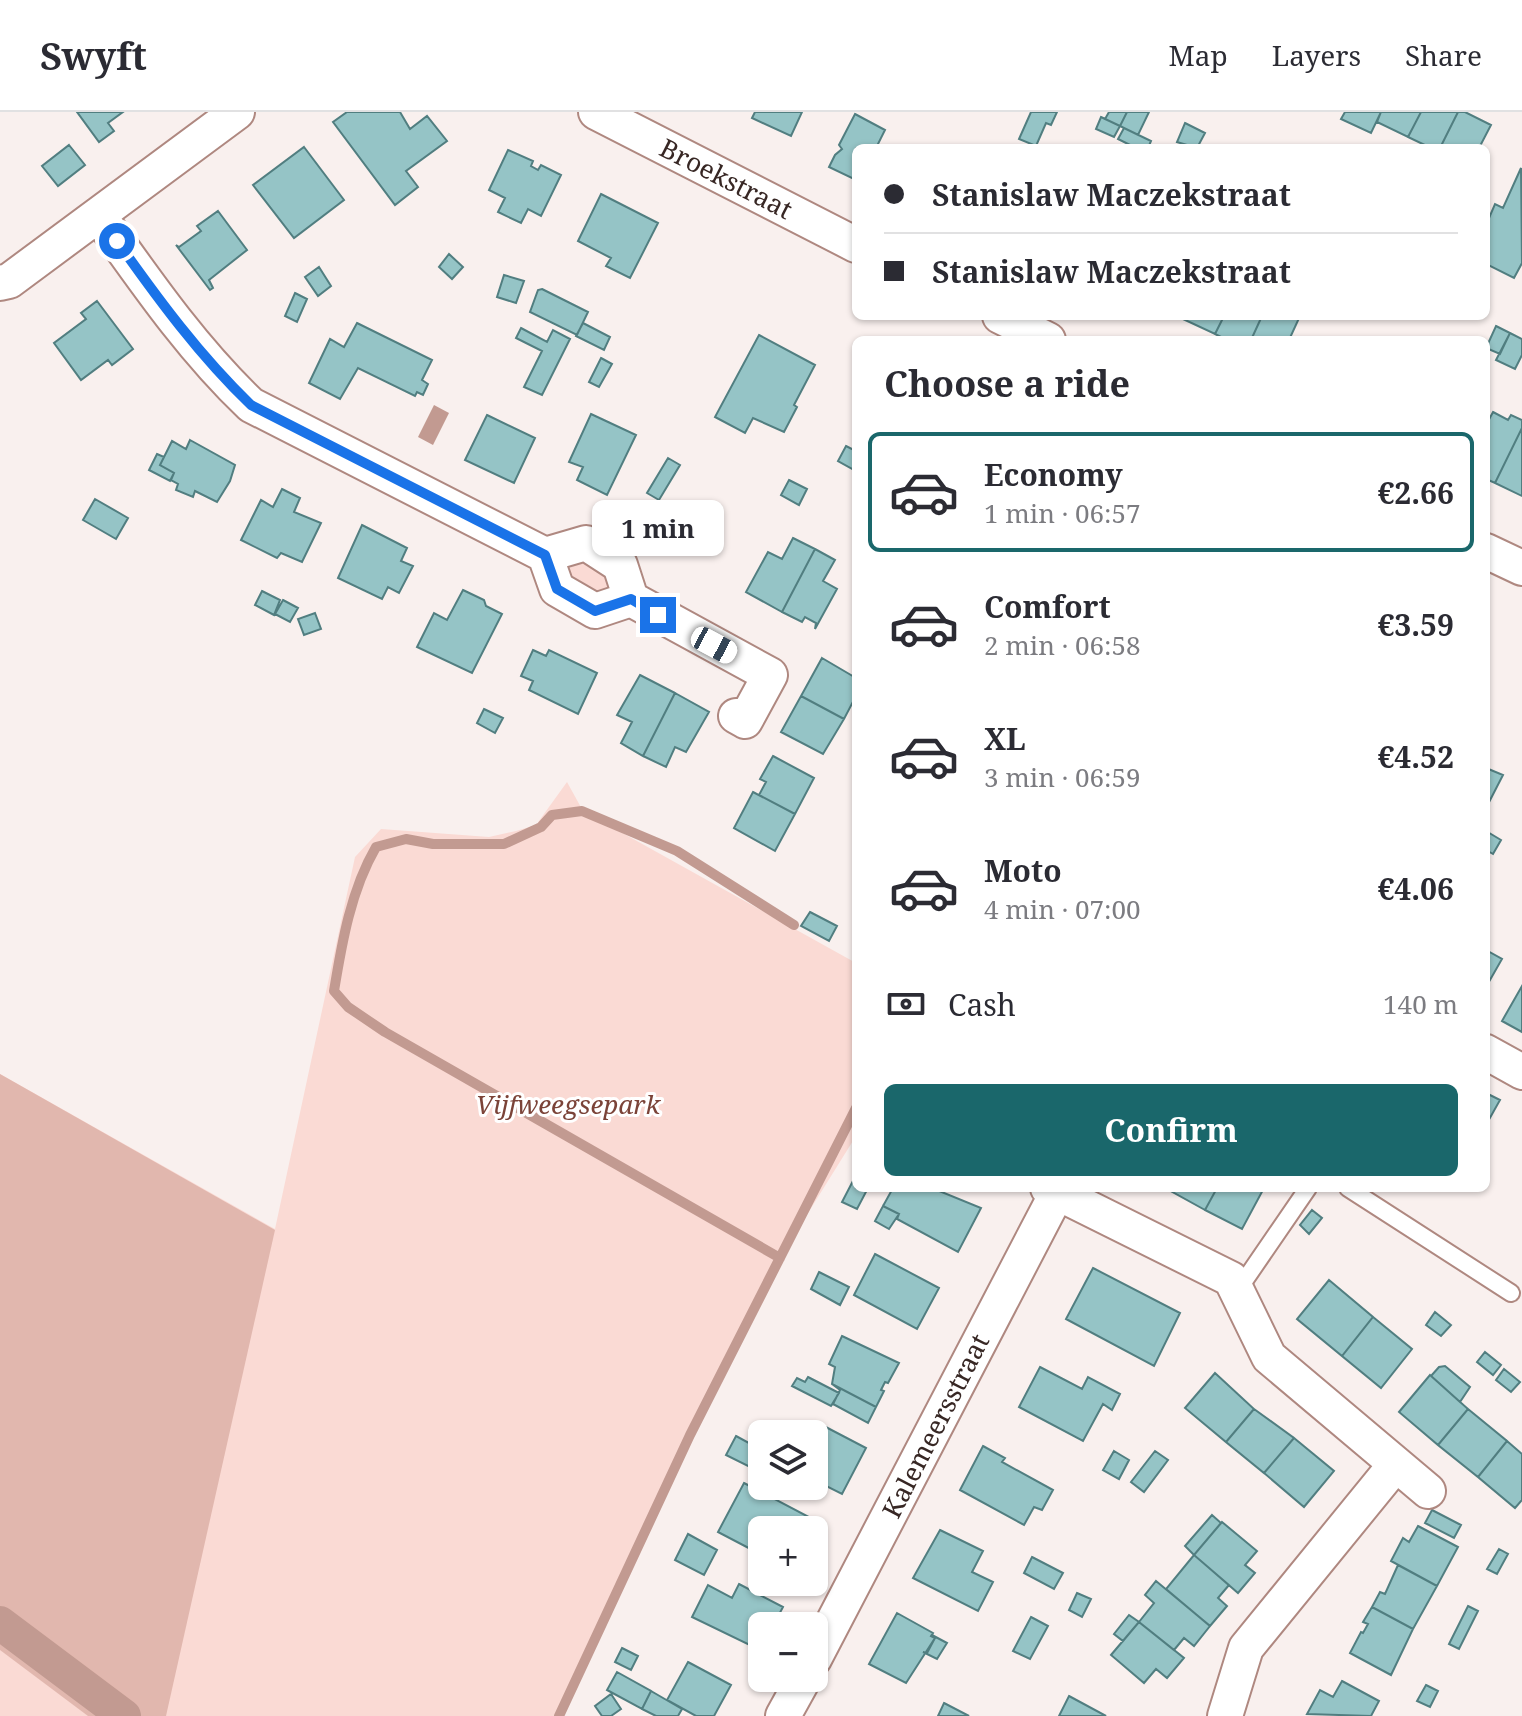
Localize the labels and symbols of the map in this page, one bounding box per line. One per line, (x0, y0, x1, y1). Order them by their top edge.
street label: Broekstraat (654, 129, 799, 227)
route start (99, 223, 135, 259)
callout: 1 min (592, 499, 724, 555)
route end (640, 597, 676, 633)
car (687, 623, 741, 667)
park label: Vijfweegsepark (476, 1086, 661, 1122)
street label: Kalemeersstraat (873, 1327, 997, 1524)

